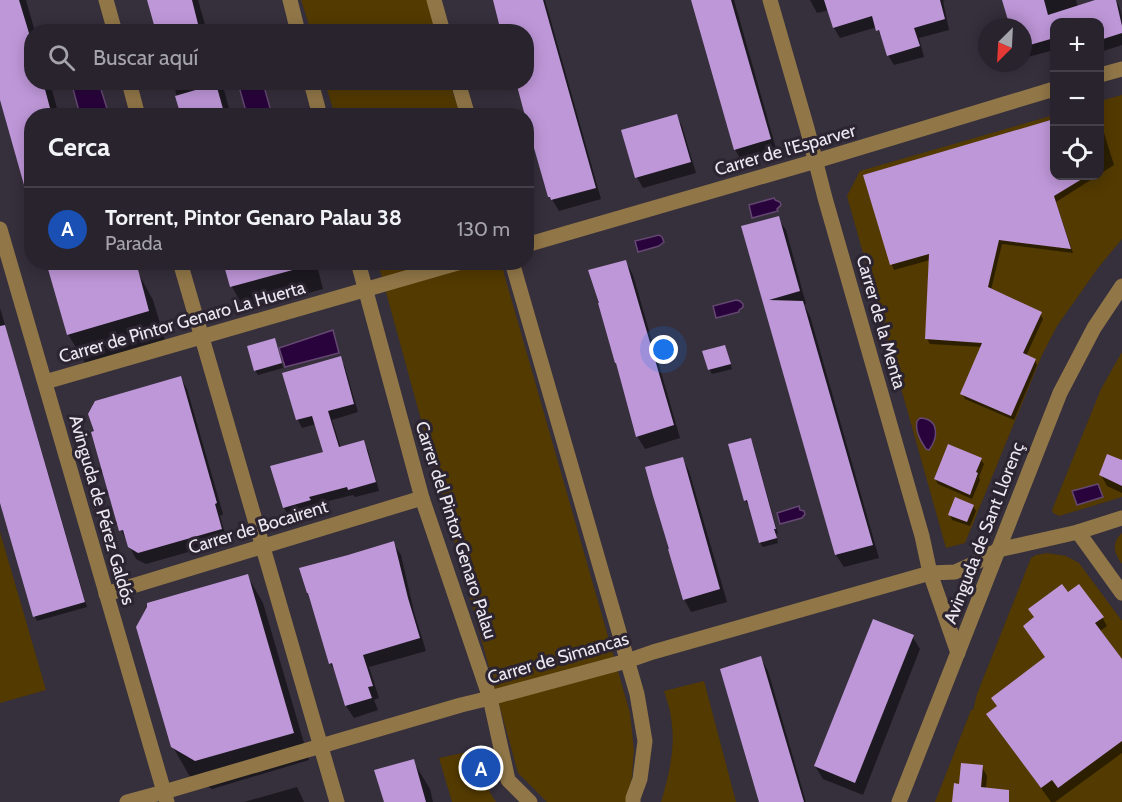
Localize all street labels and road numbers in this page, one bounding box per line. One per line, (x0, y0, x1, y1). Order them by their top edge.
street label: Carrer de l'Esparver (712, 119, 858, 181)
street label: Carrer de la Menta (851, 253, 911, 392)
street label: Carrer de Pintor Genaro La Huerta (56, 276, 308, 368)
street label: Avinguda de Pérez Galdós (64, 413, 140, 607)
street label: Carrer del Pintor Genaro Palau (410, 419, 502, 641)
street label: Avinguda de Sant Llorenç (939, 439, 1029, 627)
street label: Carrer de Bocairent (185, 495, 331, 559)
street label: Carrer de Simancas (485, 627, 631, 689)

